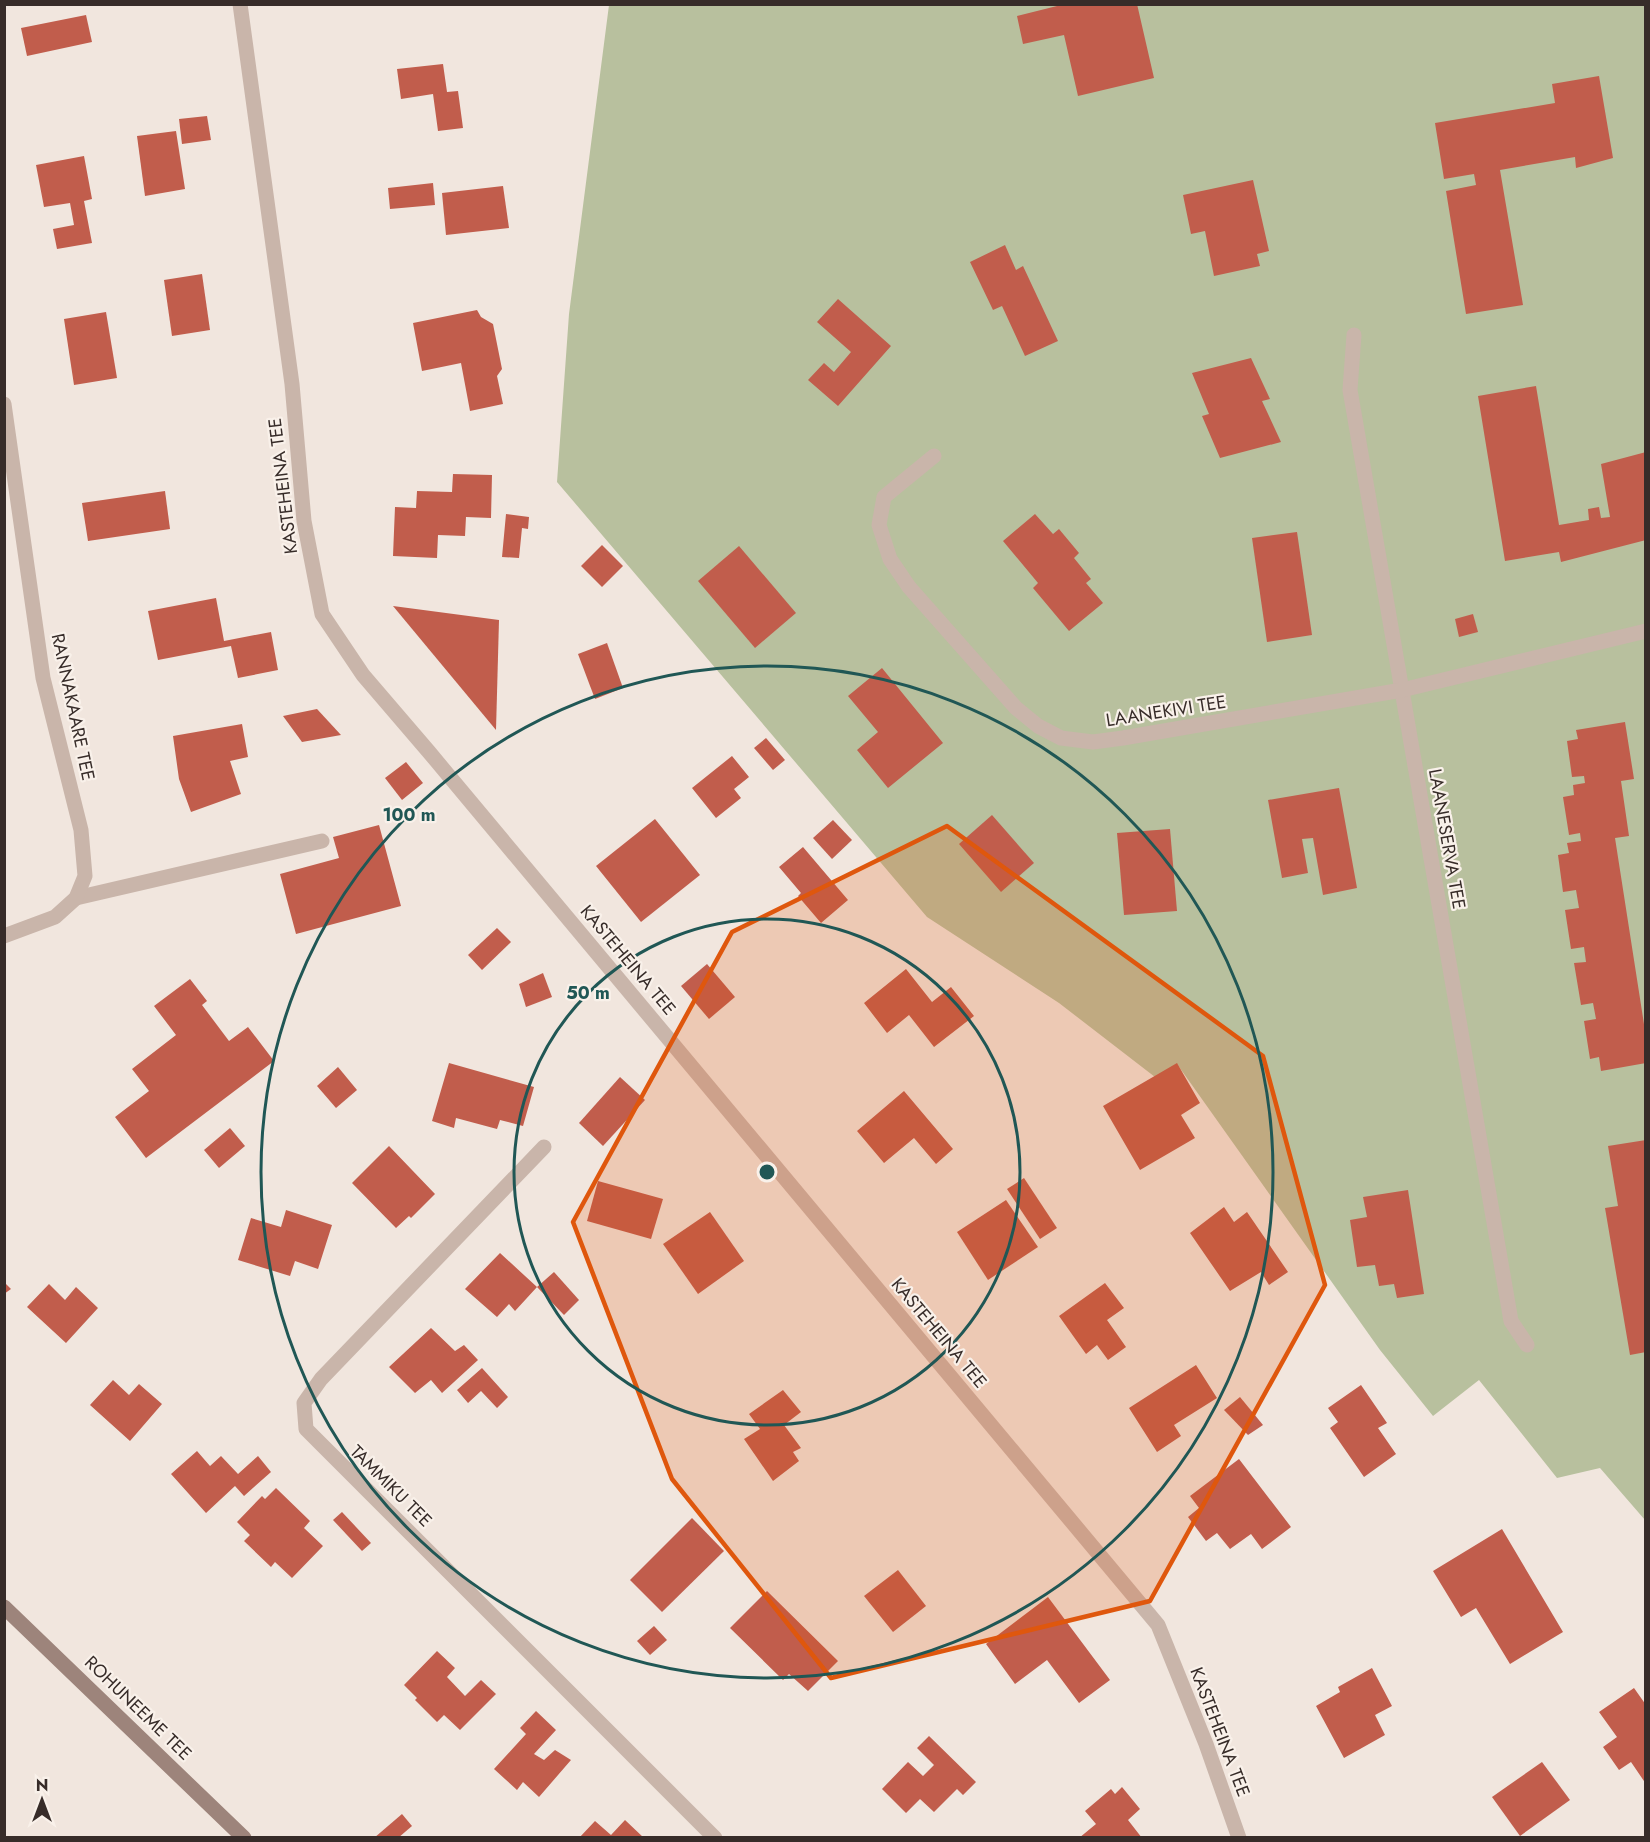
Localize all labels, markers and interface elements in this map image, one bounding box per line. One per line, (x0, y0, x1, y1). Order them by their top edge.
street label: KASTEHEINA TEE (262, 417, 304, 555)
street label: RANNAKAARE TEE (45, 631, 101, 783)
street label: LAANEKIVI TEE (1104, 689, 1228, 733)
street label: LAANESERVA TEE (1422, 767, 1472, 911)
text: 100 m (382, 802, 436, 828)
street label: KASTEHEINA TEE (574, 899, 682, 1021)
text: 50 m (566, 980, 610, 1006)
centre of rings (757, 1162, 777, 1182)
street label: KASTEHEINA TEE (885, 1272, 993, 1394)
street label: TAMMIKU TEE (344, 1439, 438, 1533)
street label: ROHUNEEME TEE (79, 1650, 197, 1766)
street label: KASTEHEINA TEE (1183, 1664, 1257, 1800)
north arrow (12, 1770, 72, 1830)
text: N (36, 1774, 48, 1797)

